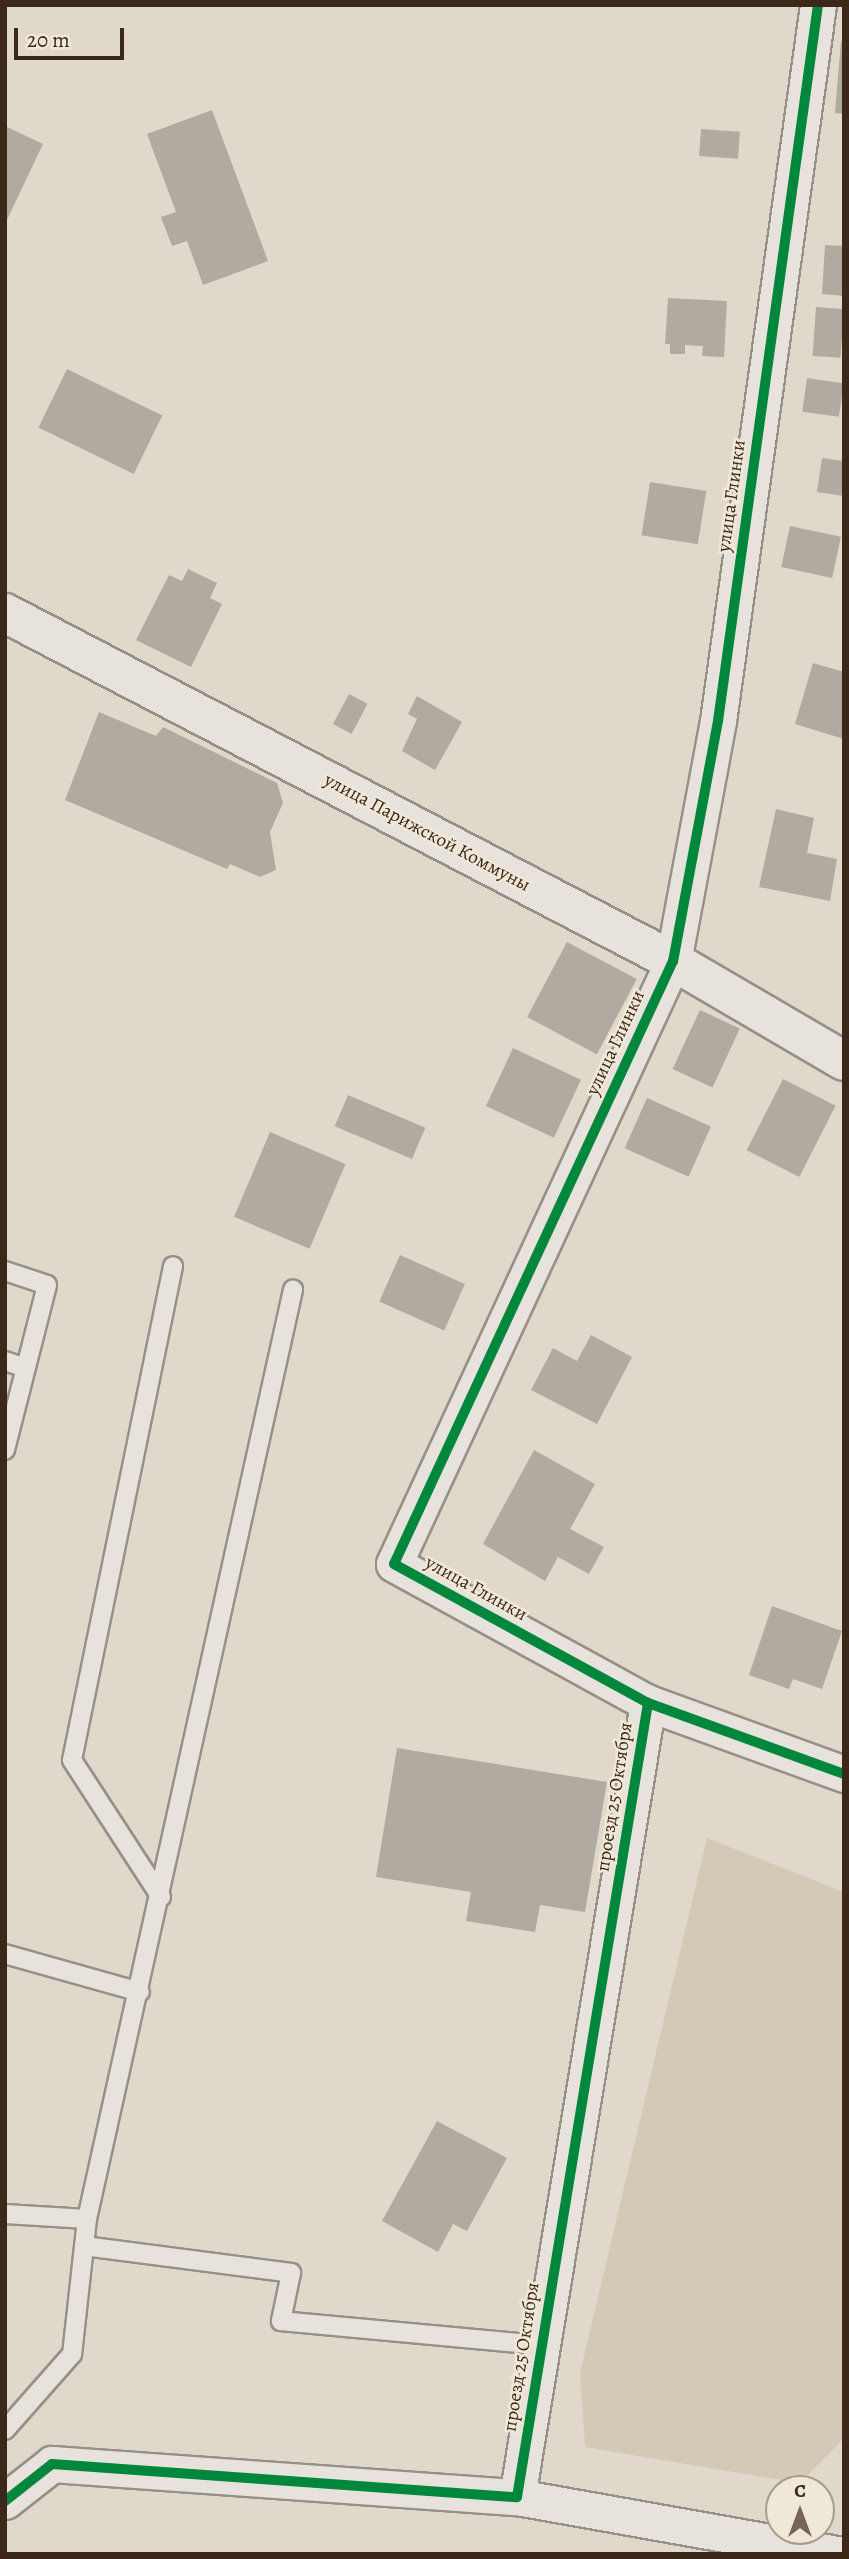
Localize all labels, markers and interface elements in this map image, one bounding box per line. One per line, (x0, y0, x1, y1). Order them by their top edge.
scale bar (18, 14, 128, 58)
text: 20 m (27, 26, 70, 54)
street label: улица Глинки (713, 438, 751, 554)
street label: улица Парижской Коммуны (320, 769, 534, 897)
street label: улица Глинки (582, 987, 650, 1099)
street label: улица Глинки (421, 1552, 531, 1626)
street label: проезд 25 Октября (592, 1721, 638, 1873)
street label: проезд 25 Октября (499, 2281, 545, 2433)
north arrow (765, 2475, 835, 2545)
text: С (794, 2478, 806, 2504)

